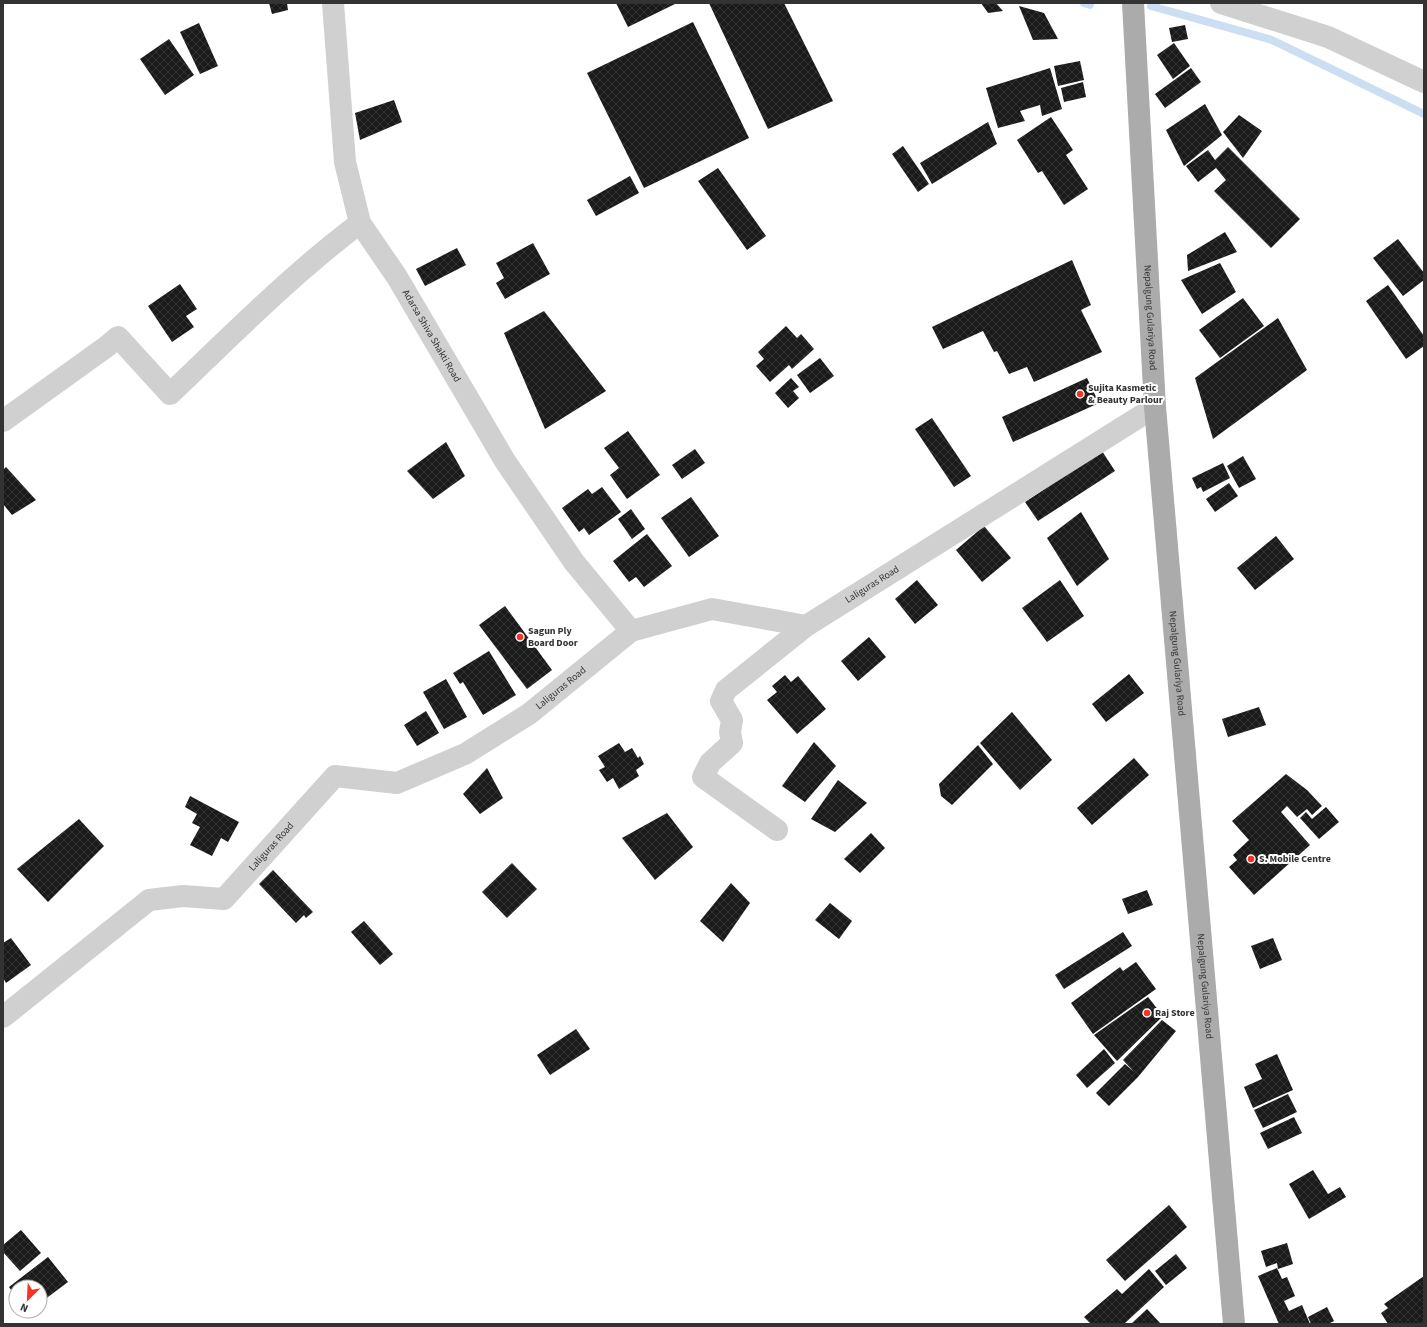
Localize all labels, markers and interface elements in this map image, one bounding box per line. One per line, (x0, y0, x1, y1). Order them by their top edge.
street label: Nepalgung Gulariya Road (1140, 264, 1160, 371)
street label: Adarsa Shiva Shakti Road (399, 287, 464, 385)
place label: Sujita Kasmetic & Beauty Parlour (1088, 381, 1163, 407)
marker: Sujita Kasmetic & Beauty Parlour (1075, 389, 1085, 399)
street label: Laliguras Road (842, 562, 902, 607)
street label: Nepalgung Gulariya Road (1166, 610, 1189, 717)
place label: Sagun Ply Board Door (528, 624, 578, 650)
marker: Sagun Ply Board Door (515, 632, 525, 642)
street label: Laliguras Road (533, 663, 589, 713)
street label: Laliguras Road (245, 819, 297, 874)
place label: S. Mobile Centre (1259, 852, 1331, 866)
marker: S. Mobile Centre (1246, 854, 1256, 864)
street label: Nepalgung Gulariya Road (1193, 933, 1216, 1040)
place label: Raj Store (1155, 1006, 1195, 1020)
marker: Raj Store (1142, 1008, 1152, 1018)
north arrow (8, 1279, 48, 1319)
text: N (18, 1299, 31, 1316)

